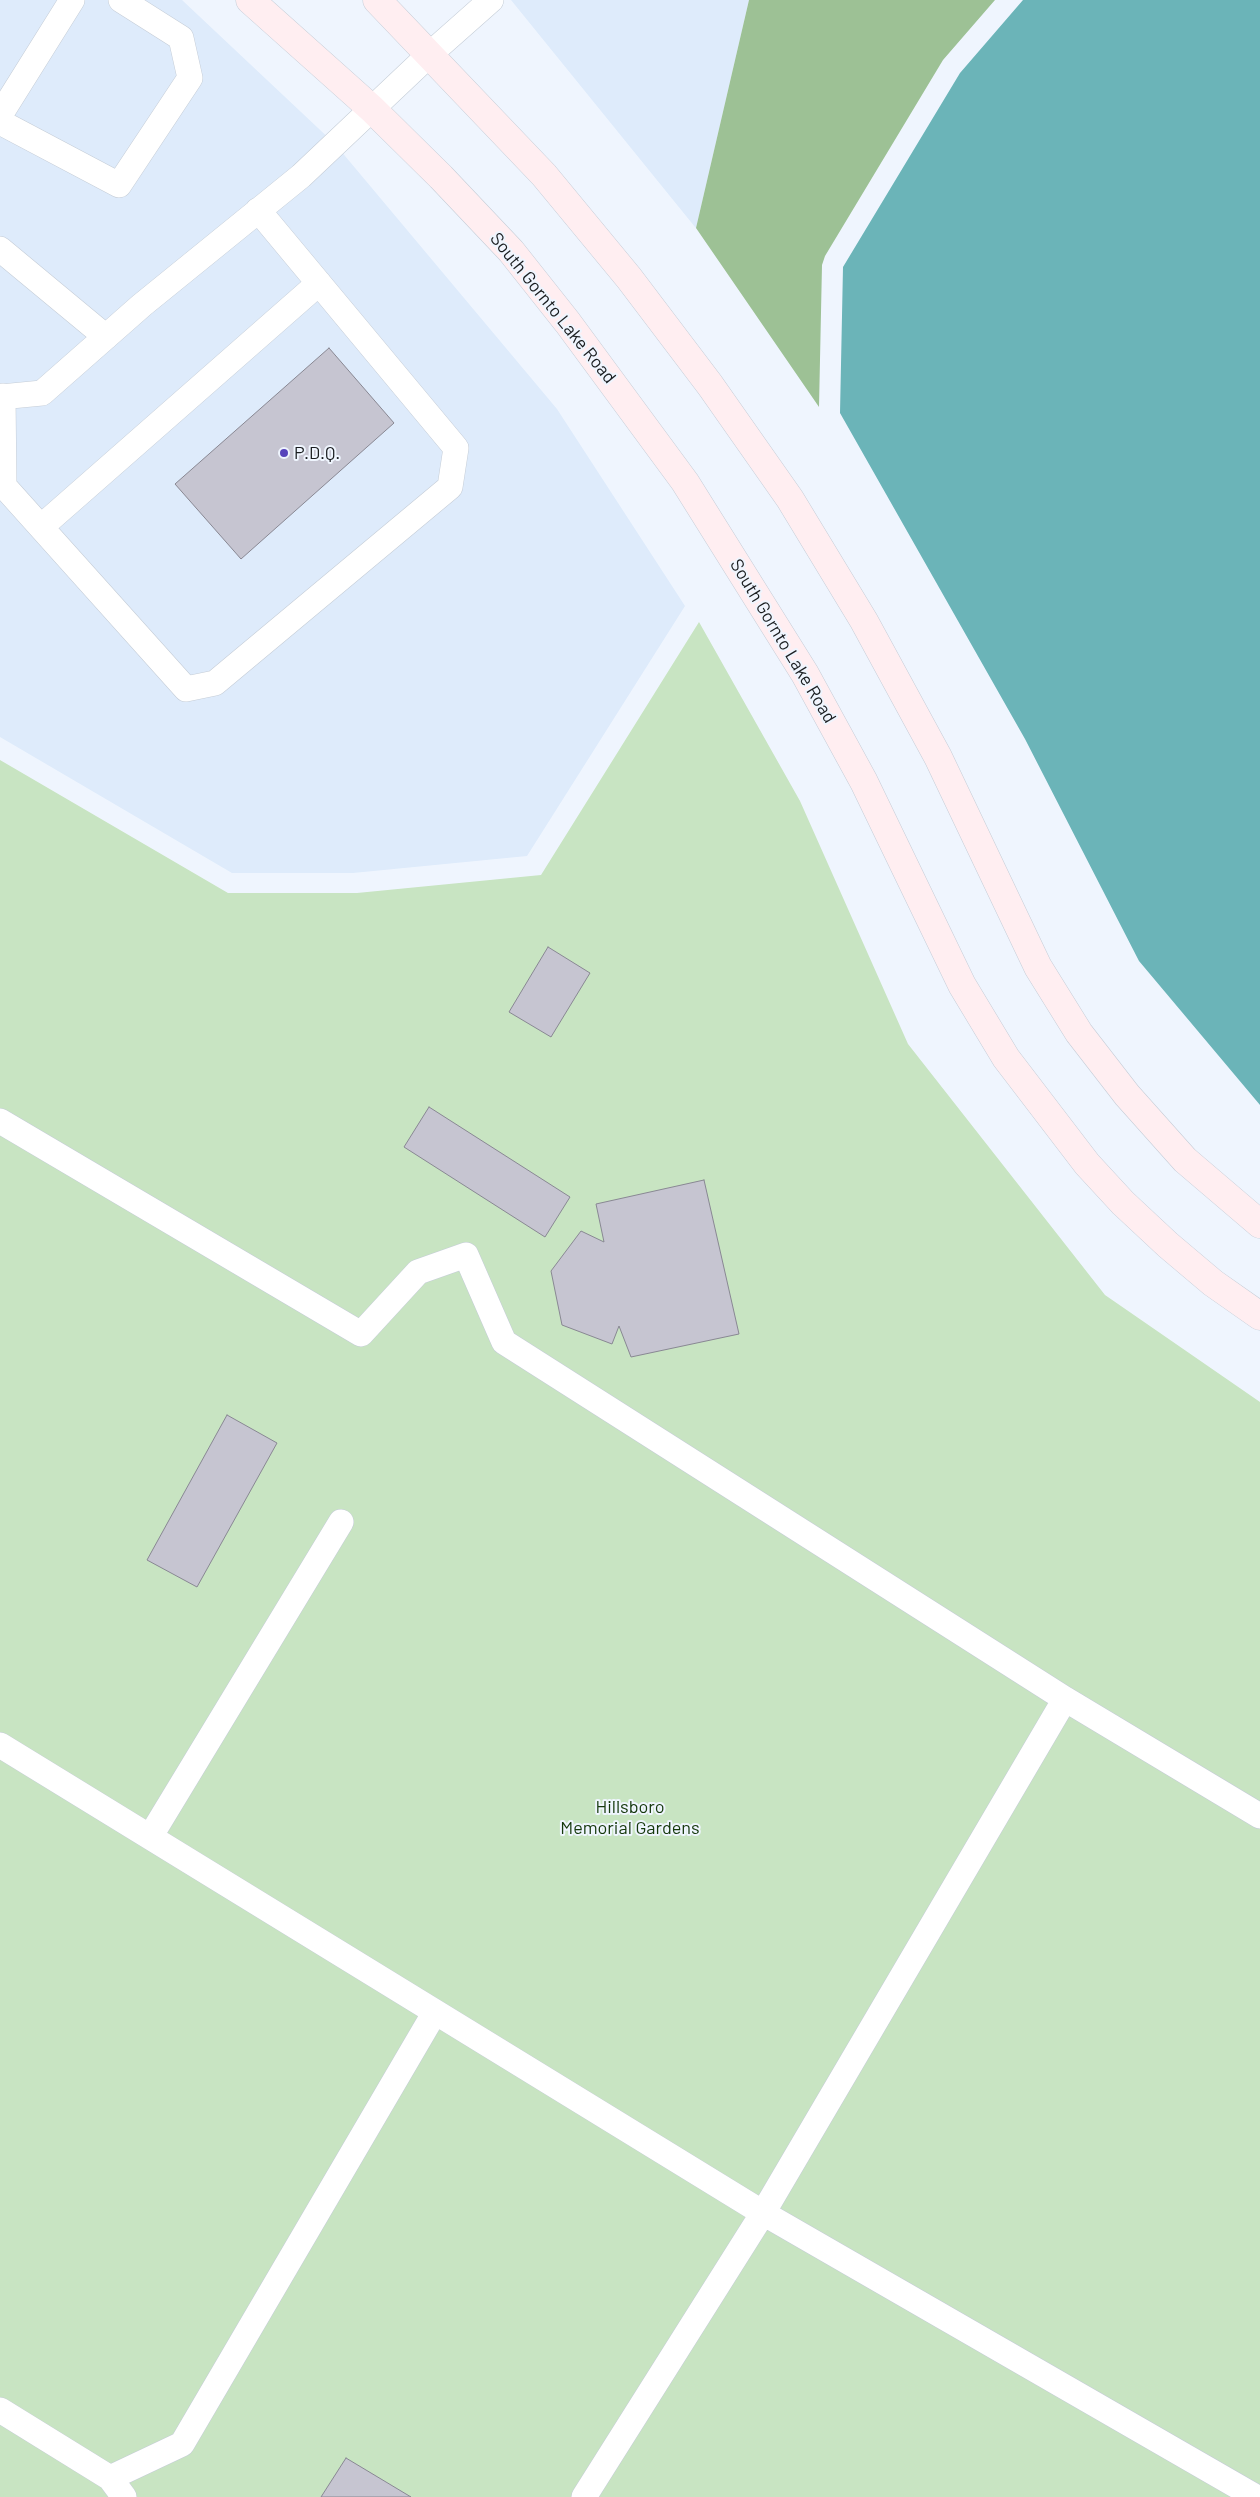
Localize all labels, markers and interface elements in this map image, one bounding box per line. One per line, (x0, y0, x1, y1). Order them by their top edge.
street label: South Gornto Lake Road (486, 228, 620, 388)
place label: P.D.Q. (294, 442, 340, 464)
marker: P.D.Q. (278, 447, 290, 459)
street label: South Gornto Lake Road (725, 555, 841, 727)
park label: Hillsboro Memorial Gardens (560, 1796, 700, 1838)

